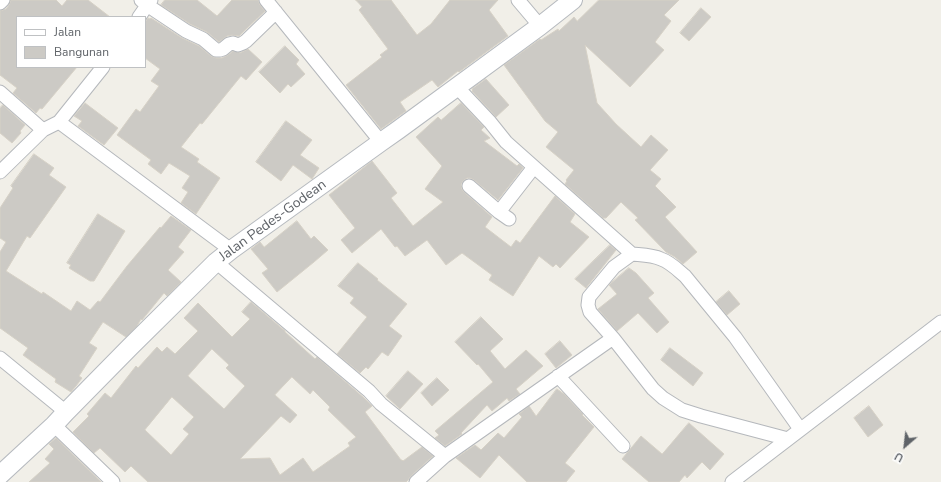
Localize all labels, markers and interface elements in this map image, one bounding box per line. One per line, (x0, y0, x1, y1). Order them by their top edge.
legend (16, 16, 146, 68)
text: Jalan (54, 24, 81, 40)
text: Bangunan (54, 44, 109, 60)
street label: Jalan Pedes-Godean (216, 177, 330, 265)
north arrow (885, 426, 925, 466)
text: U (892, 449, 906, 466)

